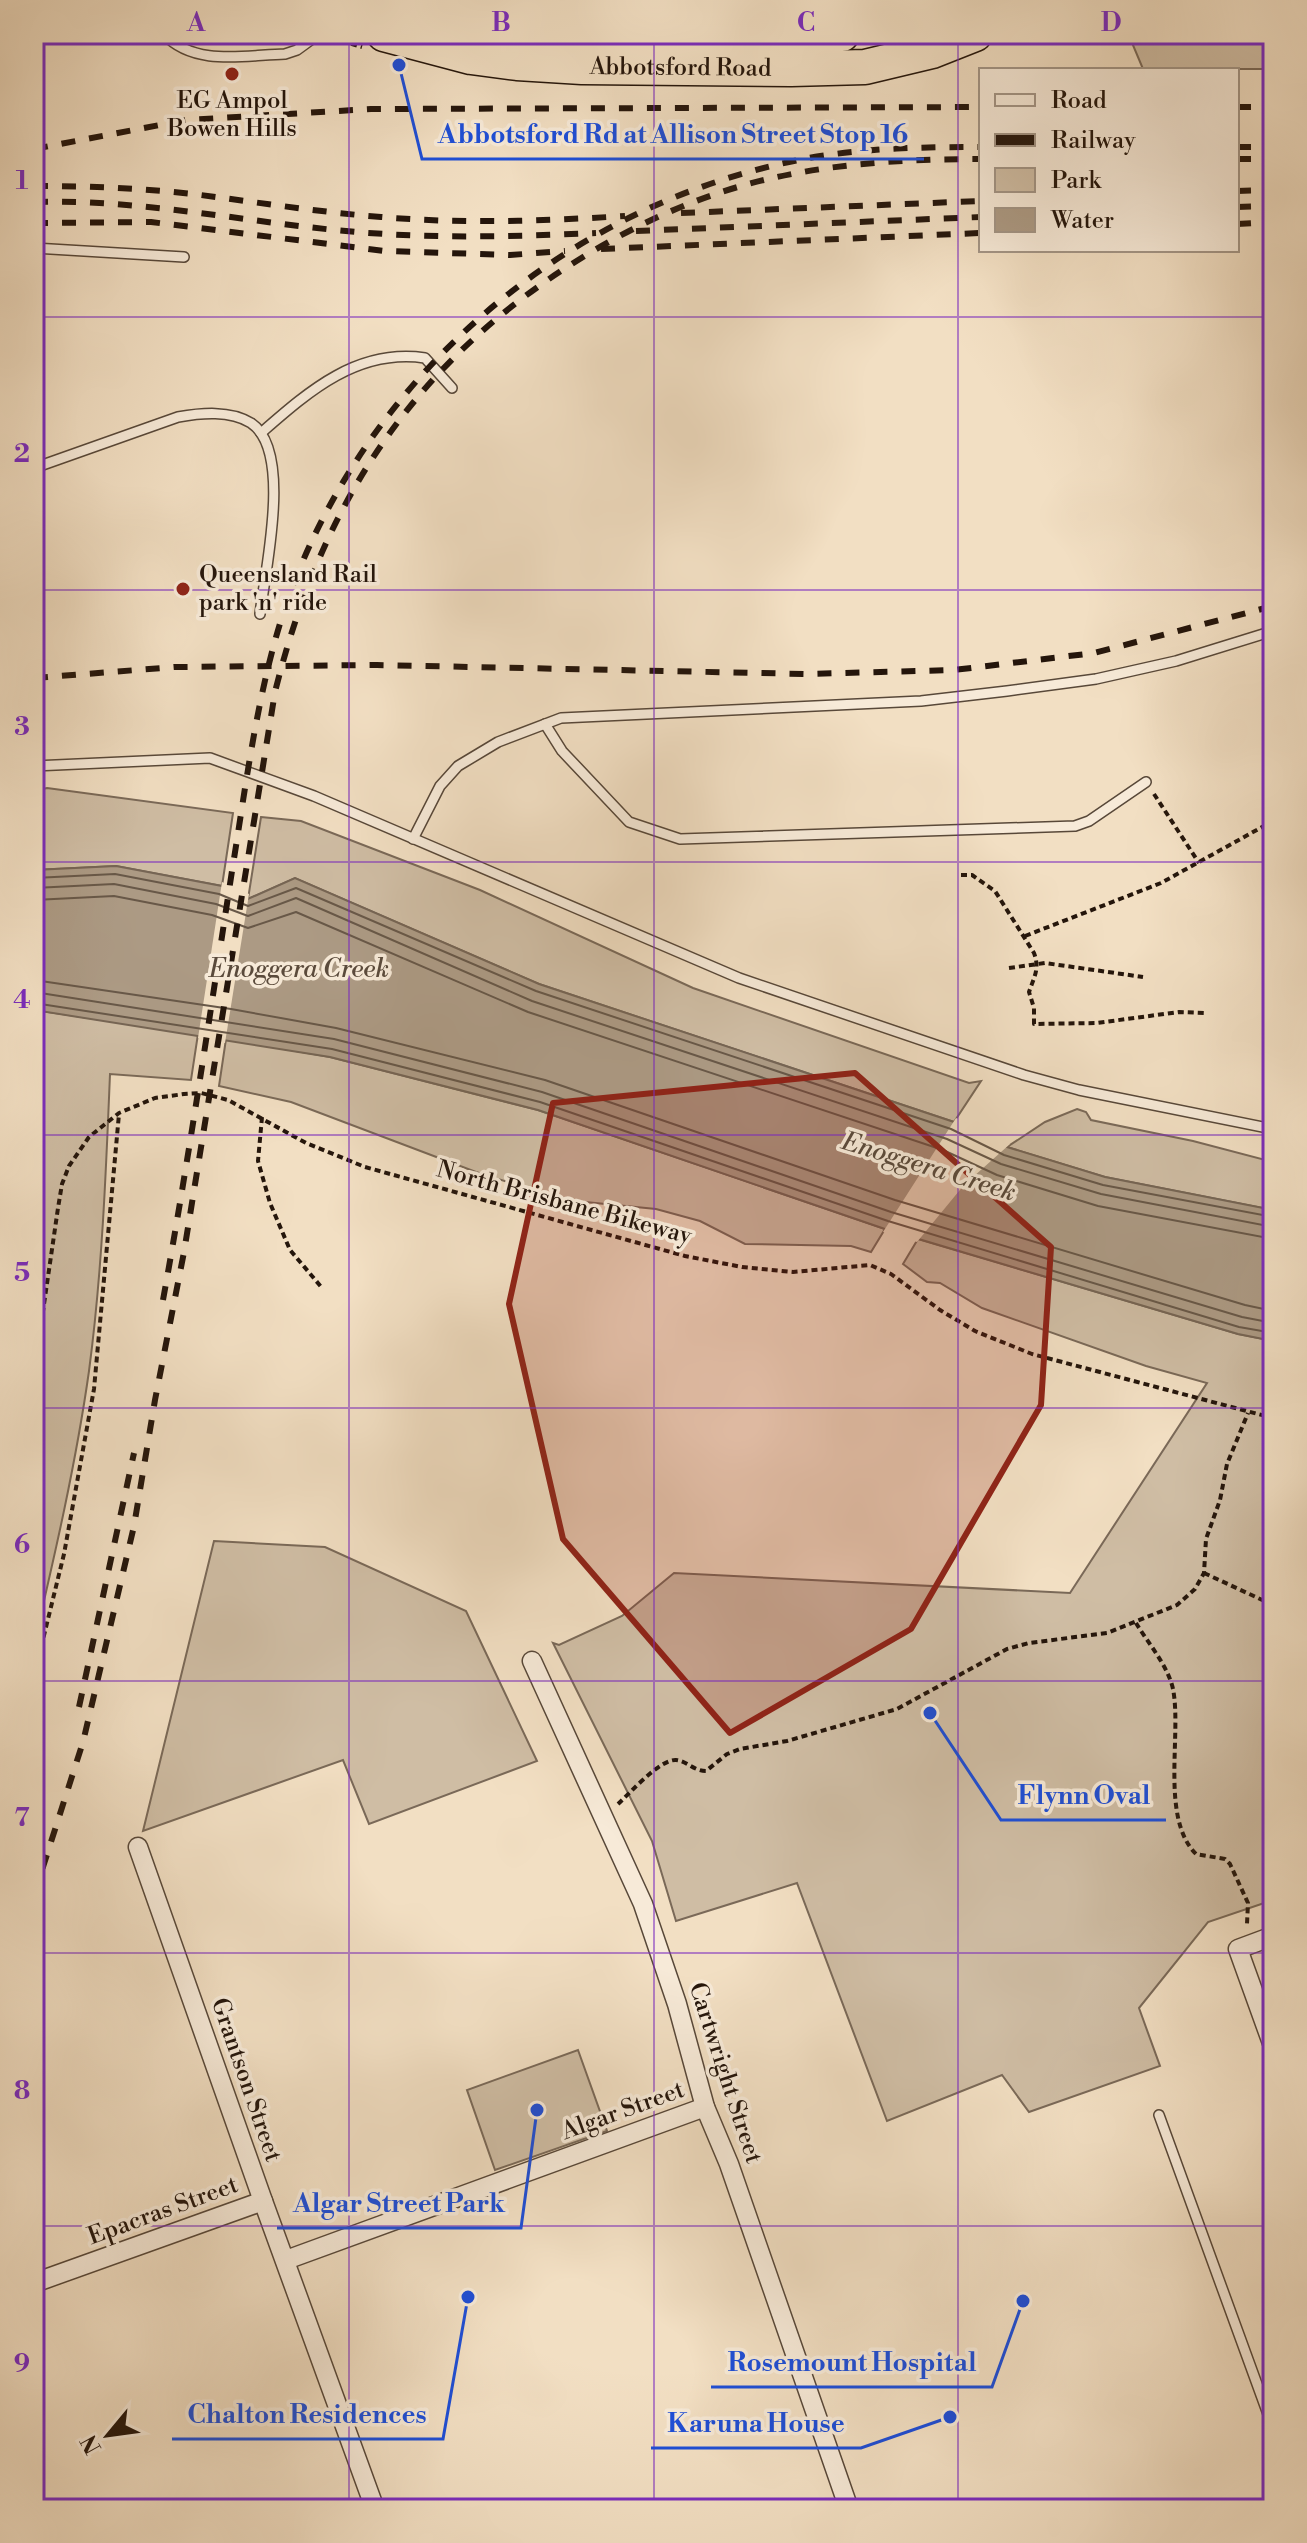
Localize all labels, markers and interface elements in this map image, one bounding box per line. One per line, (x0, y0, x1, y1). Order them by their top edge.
text: A (186, 7, 206, 39)
text: B (491, 7, 511, 39)
text: C (797, 7, 815, 39)
text: D (1101, 7, 1121, 39)
street label: Abbotsford Road (588, 52, 772, 84)
marker: EG Ampol Bowen Hills (223, 65, 241, 83)
legend (979, 68, 1239, 252)
place label: EG Ampol Bowen Hills (166, 86, 297, 144)
text: Road (1051, 86, 1107, 116)
callout: Abbotsford Rd at Allison Street Stop 16 (422, 109, 924, 159)
text: Abbotsford Rd at Allison Street Stop 16 (437, 119, 908, 151)
text: Railway (1051, 126, 1136, 156)
text: 1 (16, 165, 29, 197)
text: Park (1051, 166, 1102, 196)
text: Water (1050, 206, 1114, 236)
text: 2 (14, 438, 30, 470)
place label: Queensland Rail park 'n' ride (199, 560, 377, 618)
marker: Queensland Rail park 'n' ride (174, 580, 192, 598)
text: 3 (14, 711, 30, 743)
water label: Enoggera Creek (208, 953, 389, 985)
text: 4 (13, 984, 31, 1016)
water label: Enoggera Creek (837, 1125, 1020, 1209)
street label: North Brisbane Bikeway (433, 1154, 695, 1252)
text: 5 (14, 1257, 30, 1289)
text: 6 (14, 1529, 30, 1561)
callout: Flynn Oval (1001, 1770, 1166, 1820)
text: Flynn Oval (1018, 1780, 1151, 1812)
text: 7 (14, 1802, 30, 1834)
street label: Cartwright Street (682, 1979, 769, 2168)
street label: Grantson Street (204, 1994, 288, 2166)
text: 8 (14, 2075, 30, 2107)
street label: Algar Street (556, 2075, 689, 2147)
street label: Epacras Street (84, 2170, 243, 2252)
callout: Algar Street Park (277, 2178, 521, 2228)
text: Algar Street Park (292, 2188, 506, 2220)
callout: Rosemount Hospital (711, 2337, 992, 2387)
text: Rosemount Hospital (728, 2347, 977, 2379)
text: 9 (14, 2348, 30, 2380)
callout: Chalton Residences (172, 2389, 443, 2439)
north arrow (68, 2395, 148, 2475)
callout: Karuna House (651, 2398, 861, 2448)
text: Chalton Residences (187, 2399, 427, 2431)
text: Karuna House (667, 2408, 845, 2440)
text: N (76, 2429, 108, 2458)

